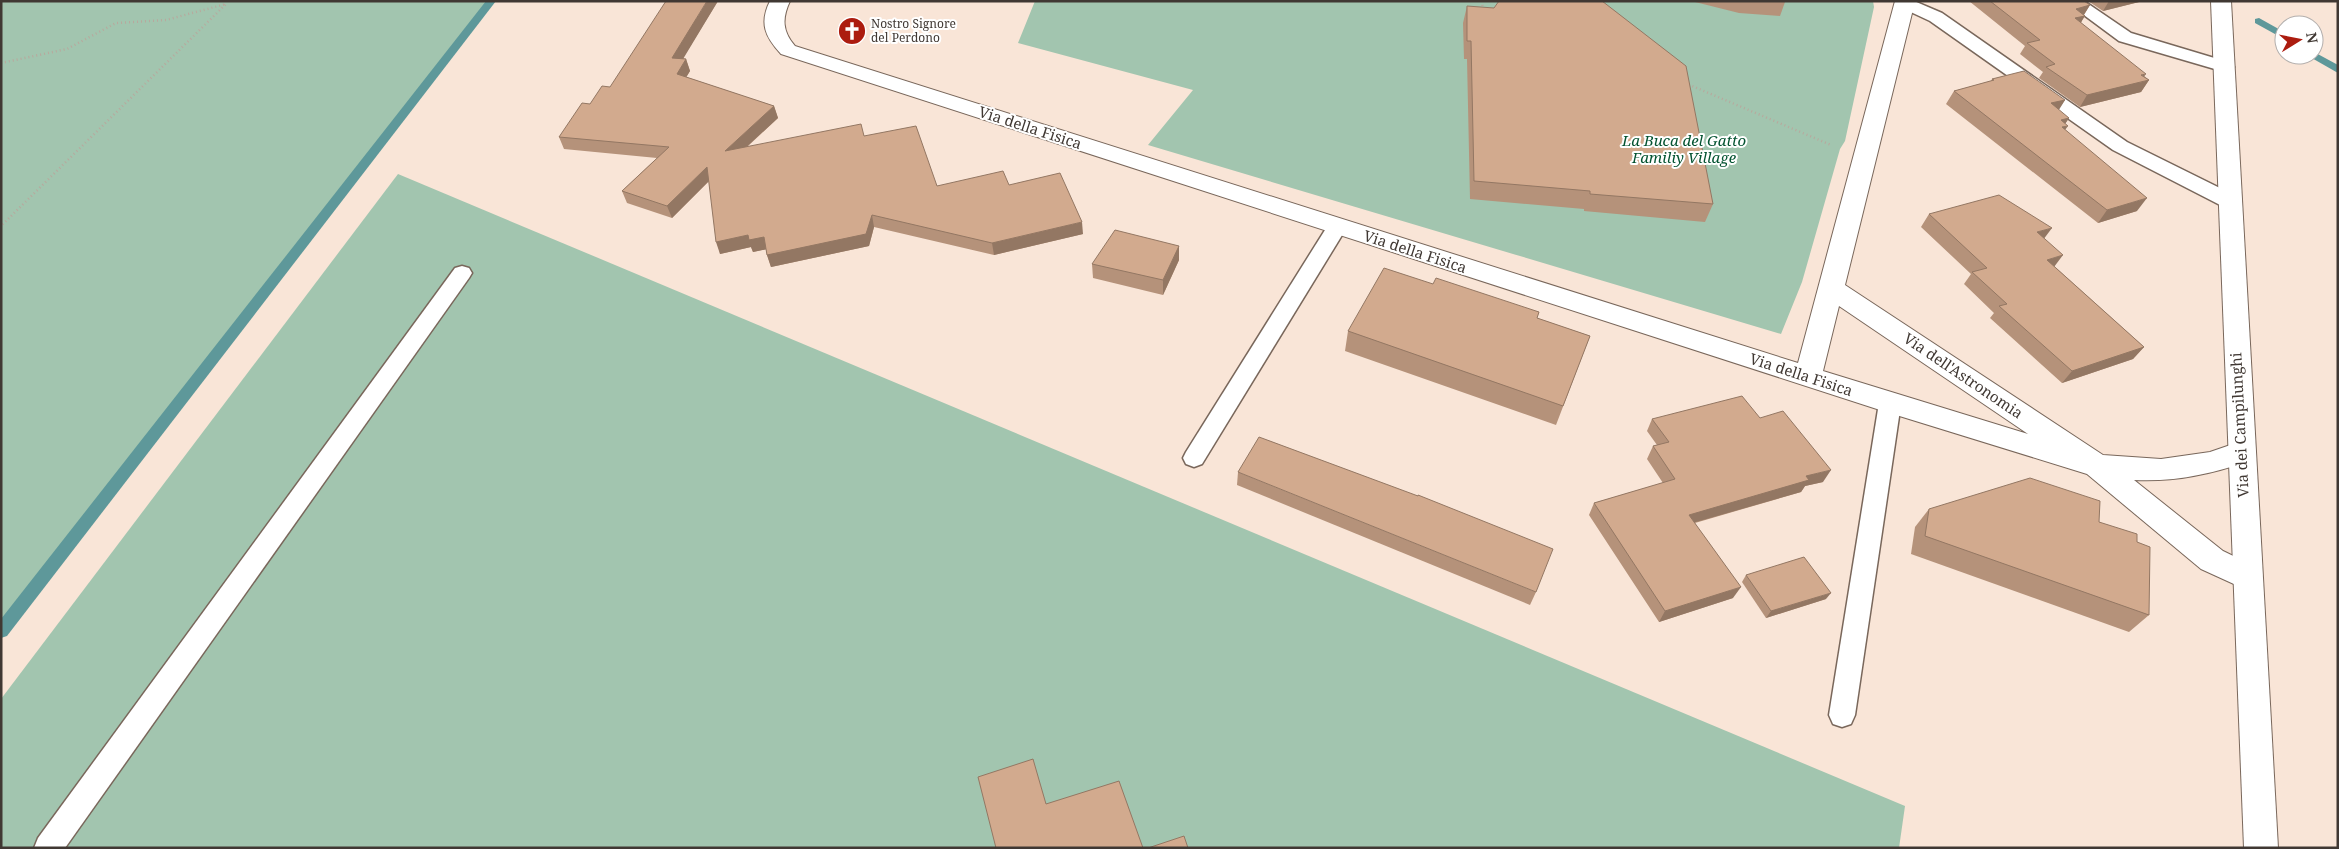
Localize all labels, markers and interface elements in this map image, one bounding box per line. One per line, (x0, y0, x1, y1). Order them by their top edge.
place label: Nostro Signore del Perdono (871, 15, 956, 46)
north arrow (2274, 15, 2324, 65)
church icon: Nostro Signore del Perdono (837, 16, 867, 46)
text: N (2302, 31, 2323, 45)
street label: Via della Fisica (976, 101, 1084, 153)
park label: La Buca del Gatto Familiy Village (1621, 130, 1746, 167)
street label: Via della Fisica (1361, 225, 1469, 277)
street label: Via dell'Astronomia (1900, 328, 2027, 423)
street label: Via della Fisica (1747, 348, 1855, 400)
street label: Via dei Campilunghi (2225, 352, 2253, 498)

